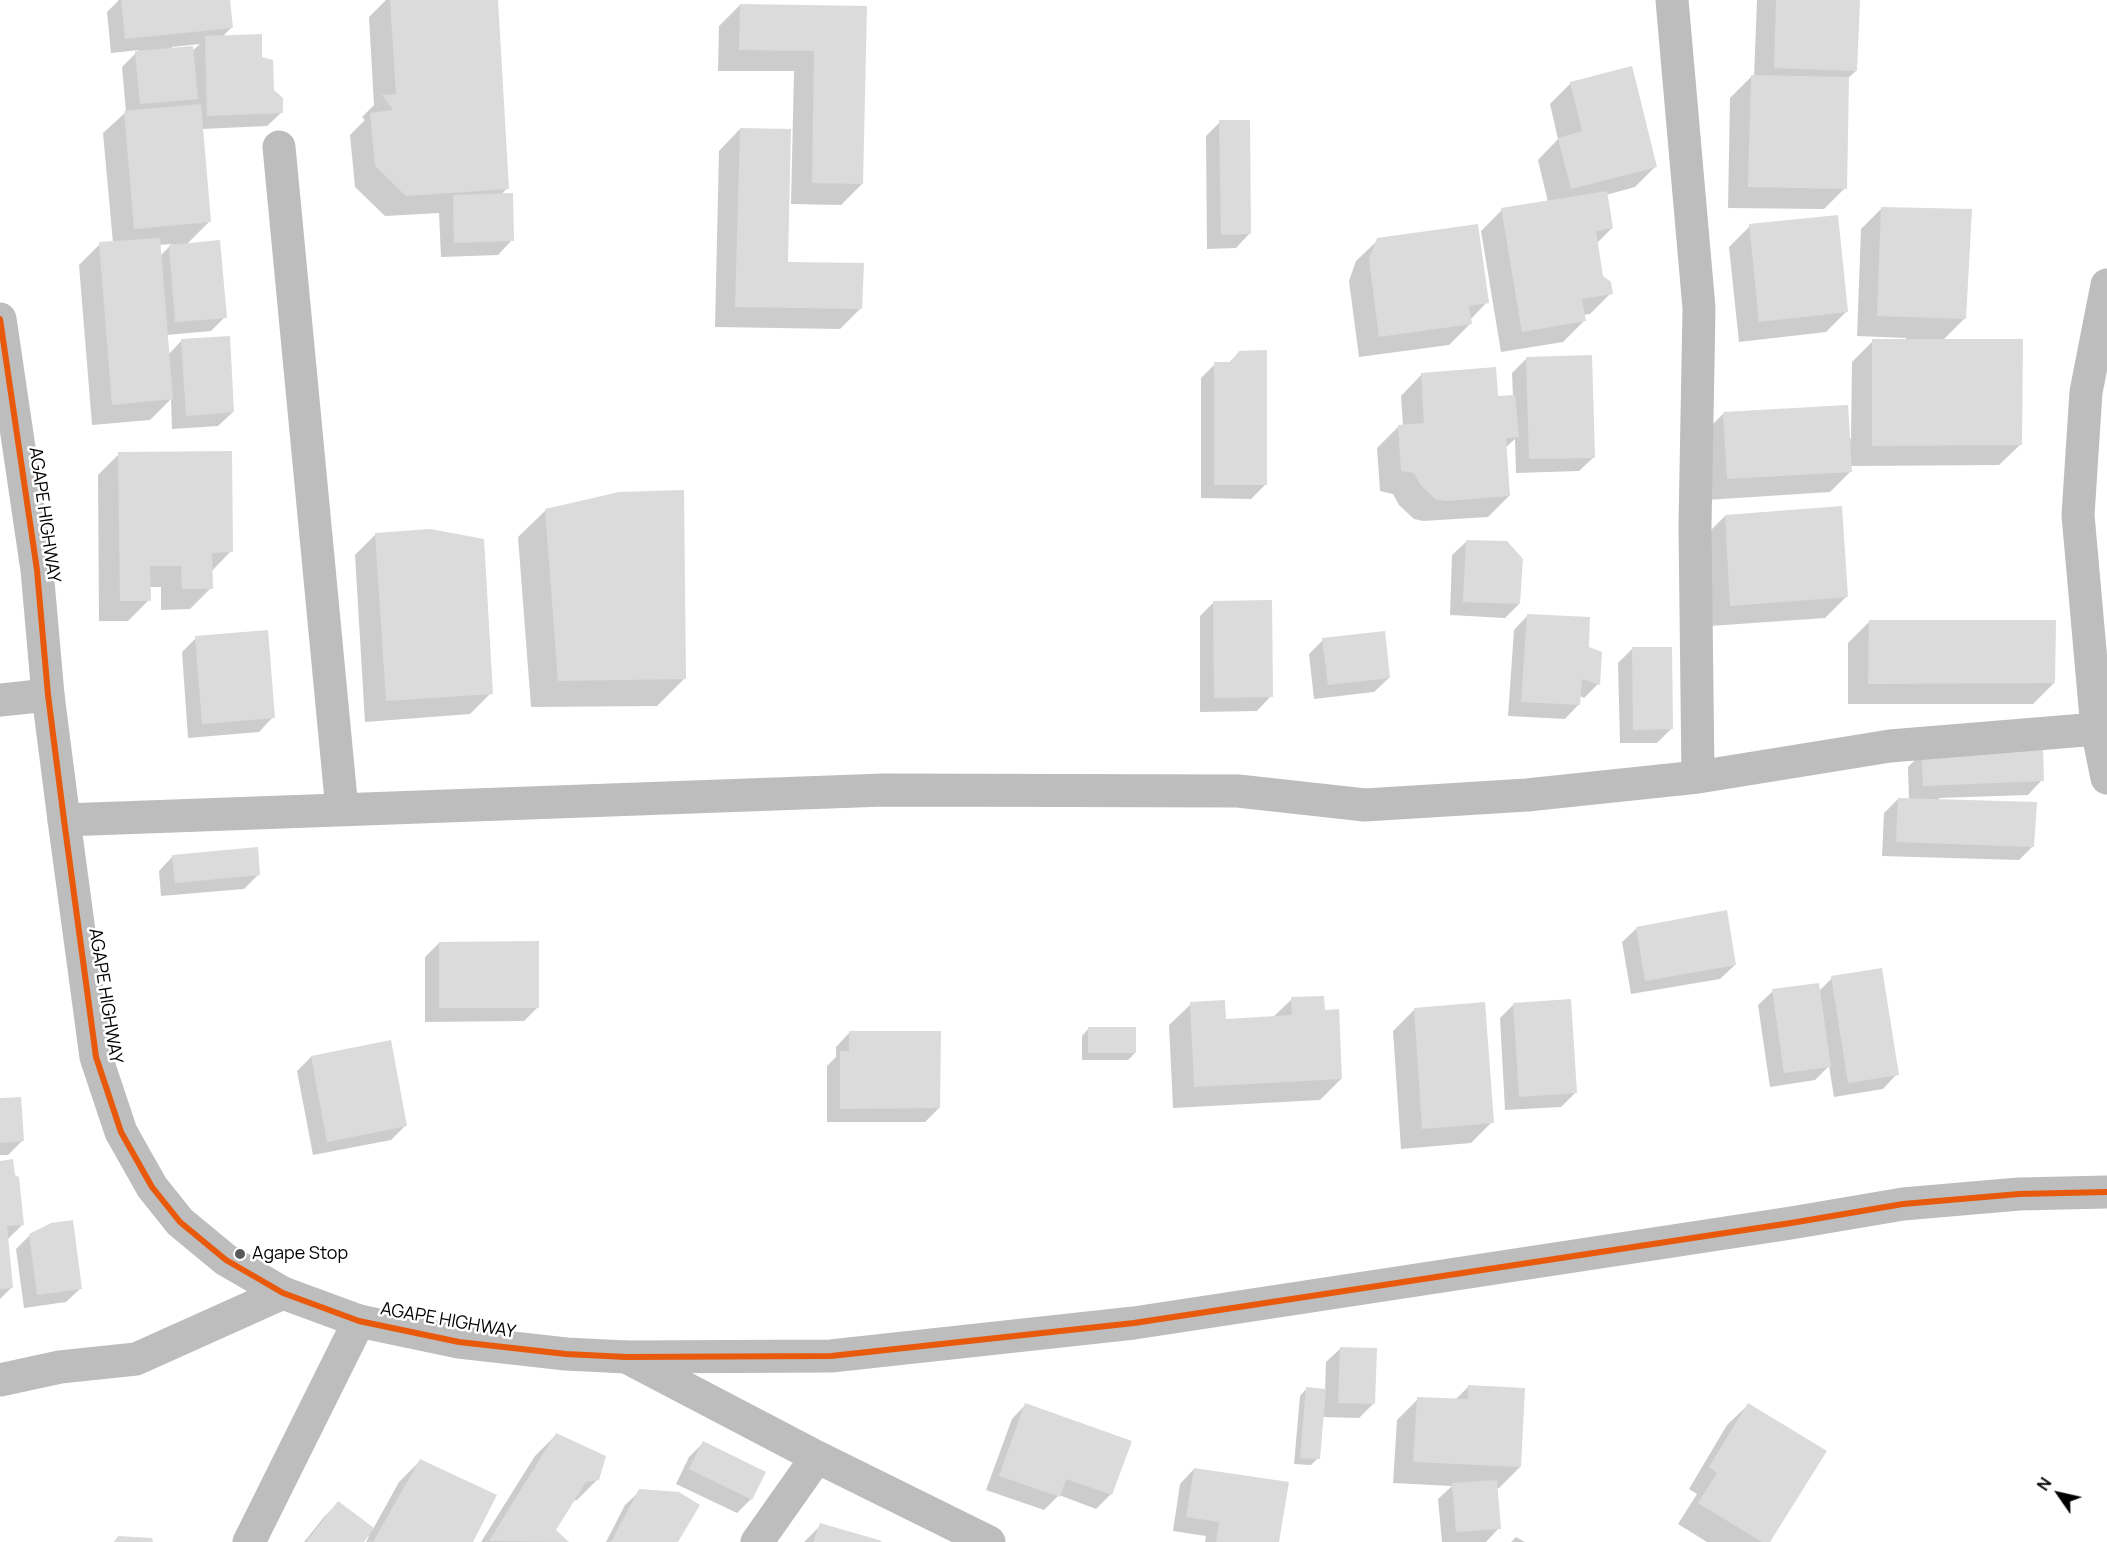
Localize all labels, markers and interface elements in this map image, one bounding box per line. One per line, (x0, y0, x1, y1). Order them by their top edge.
street label: AGAPE HIGHWAY (24, 446, 64, 584)
street label: AGAPE HIGHWAY (84, 927, 126, 1065)
place label: Agape Stop (252, 1243, 348, 1265)
marker: Agape Stop (233, 1247, 247, 1261)
street label: AGAPE HIGHWAY (379, 1298, 517, 1344)
north arrow (2029, 1464, 2089, 1524)
text: N (2032, 1473, 2056, 1495)

